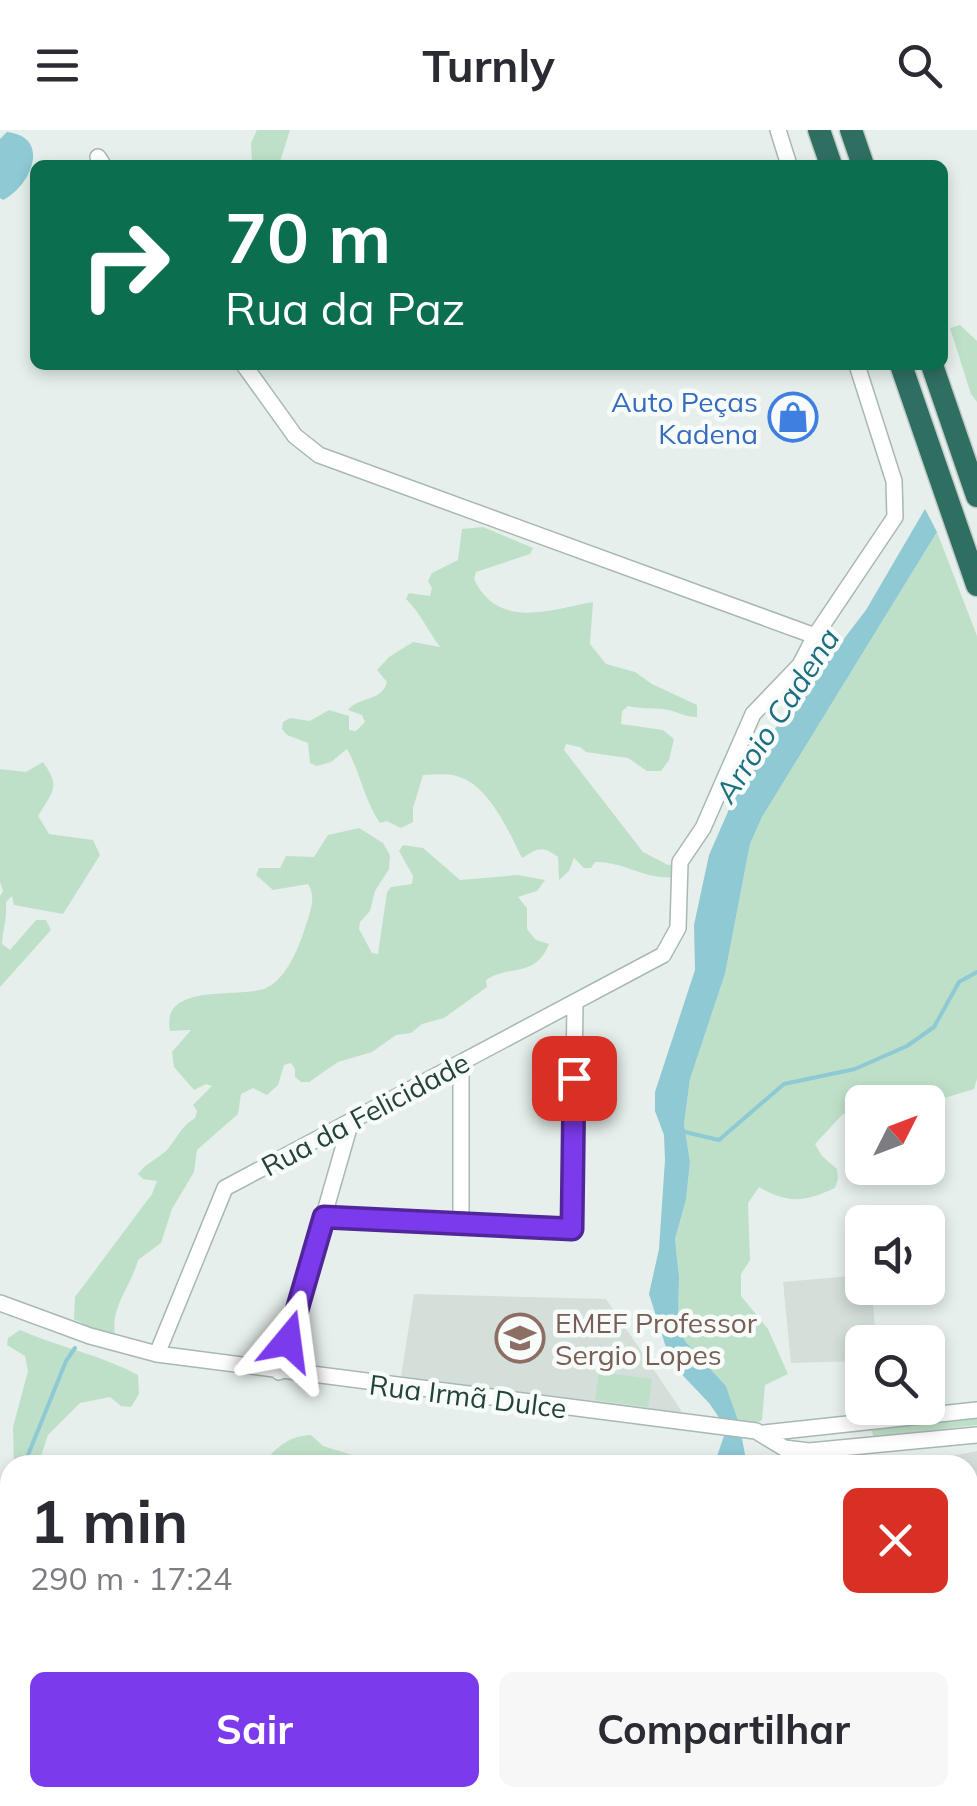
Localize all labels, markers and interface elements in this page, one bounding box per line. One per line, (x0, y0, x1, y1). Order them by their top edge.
text: Turnly (422, 37, 555, 93)
icon: menu (30, 38, 85, 93)
icon: search (892, 38, 947, 93)
text: 70 m (225, 193, 391, 281)
icon: right (60, 200, 190, 330)
text: Rua da Paz (225, 280, 465, 336)
place label: Auto Peças Kadena (611, 384, 758, 451)
shop icon: Auto Peças Kadena (767, 391, 819, 443)
water label: Arroio Cadena (706, 620, 848, 810)
pin (532, 1036, 617, 1121)
street label: Rua da Felicidade (255, 1044, 475, 1184)
icon: arrive (547, 1051, 602, 1106)
north arrow (845, 1085, 945, 1185)
map controls (845, 1085, 945, 1425)
button: sound (845, 1205, 945, 1305)
position arrow (236, 1289, 340, 1393)
place label: EMEF Professor Sergio Lopes (555, 1305, 758, 1372)
school or university icon: EMEF Professor Sergio Lopes (494, 1312, 546, 1364)
button: search (845, 1325, 945, 1425)
street label: Rua Irmã Dulce (367, 1367, 569, 1425)
text: 1 min (30, 1483, 188, 1558)
button: close (843, 1488, 948, 1593)
text: 290 m · 17:24 (30, 1558, 232, 1598)
button: Sair (30, 1672, 479, 1787)
button: Compartilhar (499, 1672, 948, 1787)

